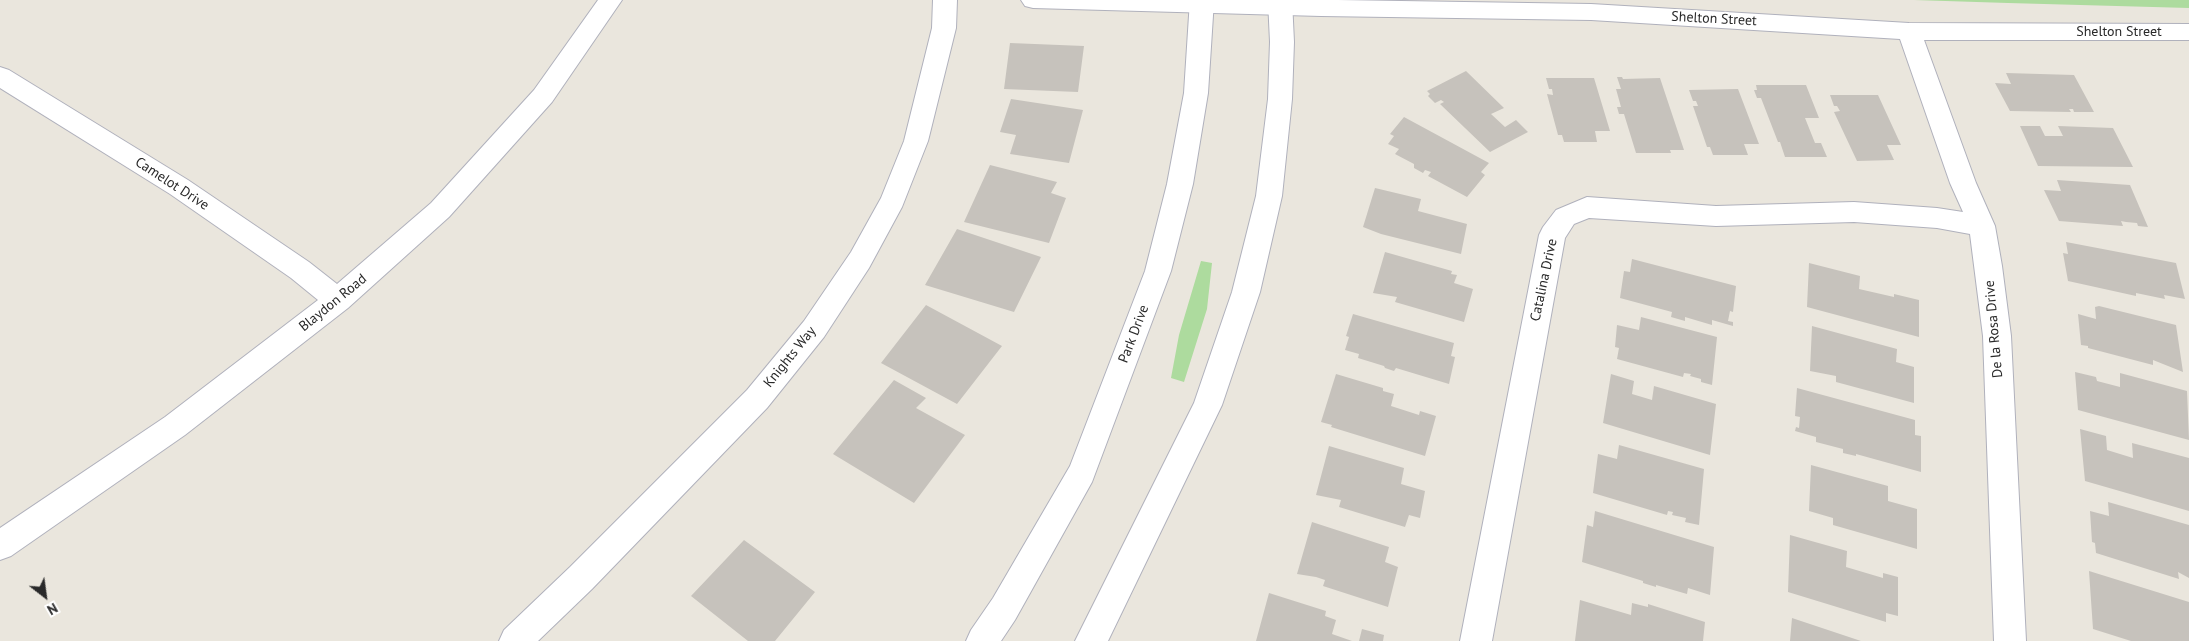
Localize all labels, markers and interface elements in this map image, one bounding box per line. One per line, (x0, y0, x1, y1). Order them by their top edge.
street label: Shelton Street (1671, 8, 1757, 30)
street label: Shelton Street (2076, 24, 2162, 40)
street label: Camelot Drive (132, 154, 212, 214)
street label: Catalina Drive (1527, 237, 1561, 323)
street label: Blaydon Road (296, 271, 370, 335)
street label: De la Rosa Drive (1981, 280, 2007, 378)
street label: Park Drive (1115, 303, 1153, 365)
street label: Knights Way (760, 323, 820, 391)
north arrow (20, 571, 70, 621)
text: N (44, 599, 61, 619)

